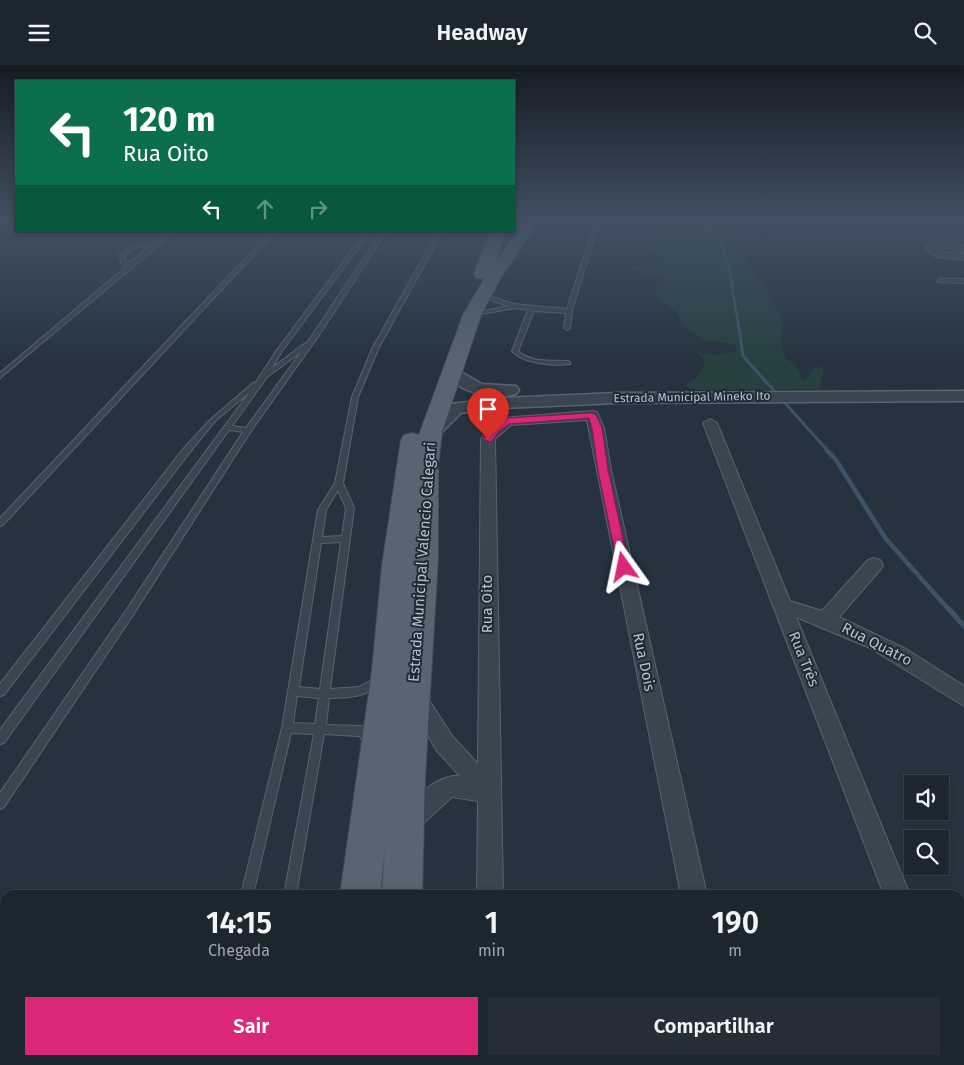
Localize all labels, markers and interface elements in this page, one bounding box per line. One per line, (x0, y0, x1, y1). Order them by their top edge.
icon: menu (25, 19, 53, 47)
text: Headway (437, 19, 527, 46)
icon: search (911, 19, 939, 47)
text: 120 m (123, 98, 216, 140)
icon: left (40, 100, 105, 165)
text: Rua Oito (123, 140, 209, 167)
icon: left (198, 195, 226, 223)
icon: ahead (251, 195, 279, 223)
icon: right (304, 195, 332, 223)
pin (467, 388, 509, 439)
street label: Estrada Municipal Mineko Ito (613, 389, 771, 405)
icon: arrive (474, 395, 502, 423)
street label: Estrada Municipal Valencio Calegari (405, 441, 439, 683)
position arrow (597, 540, 649, 592)
street label: Rua Oito (478, 575, 496, 633)
street label: Rua Quatro (839, 619, 915, 669)
street label: Rua Três (785, 629, 823, 689)
street label: Rua Dois (629, 631, 659, 693)
map controls (904, 775, 949, 875)
button: sound (904, 775, 949, 820)
button: search (904, 830, 949, 875)
text: 14:15 (206, 905, 272, 941)
text: 1 (485, 905, 499, 941)
text: 190 (711, 905, 759, 941)
text: Chegada (208, 941, 270, 960)
text: min (478, 941, 505, 960)
text: m (728, 941, 742, 960)
button: Sair (25, 997, 478, 1055)
button: Compartilhar (488, 997, 940, 1055)

